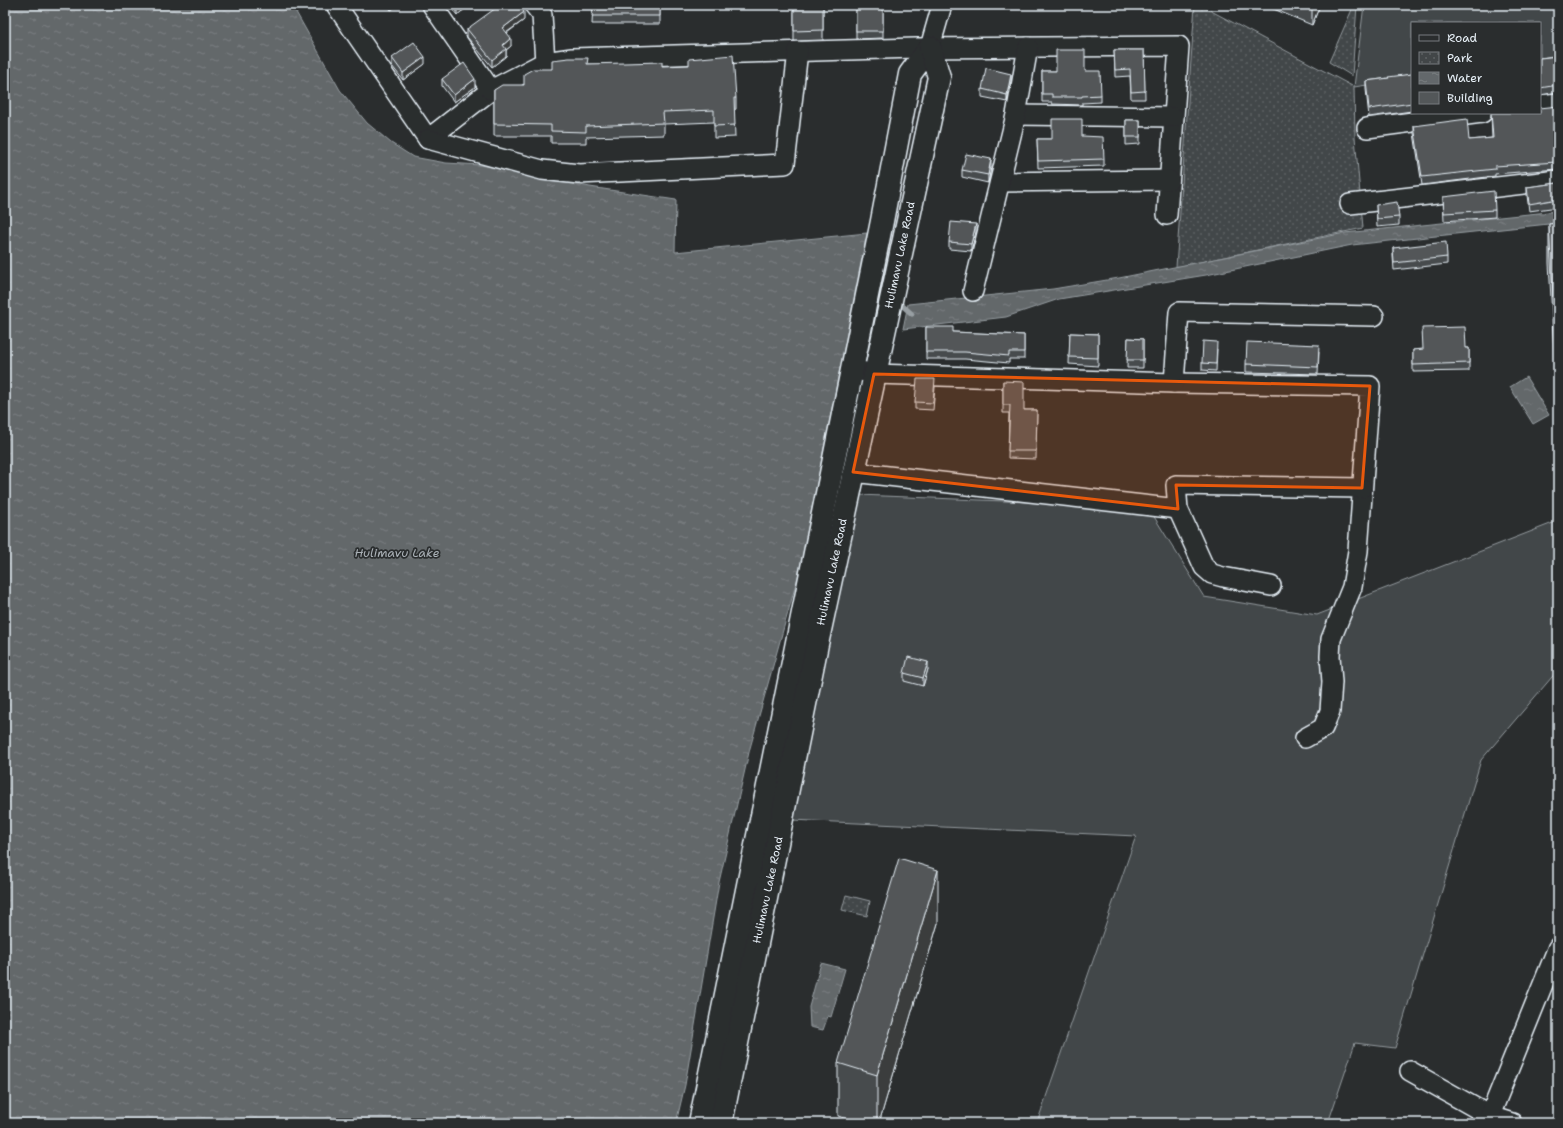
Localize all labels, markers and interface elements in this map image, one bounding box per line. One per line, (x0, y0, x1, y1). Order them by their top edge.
legend (1411, 22, 1541, 114)
text: Road (1447, 30, 1478, 46)
text: Park (1447, 50, 1473, 66)
text: Water (1447, 70, 1483, 86)
text: Building (1447, 90, 1493, 106)
street label: Hulimavu Lake Road (881, 200, 919, 310)
street label: Hulimavu Lake Road (813, 517, 851, 627)
water label: Hulimavu Lake (354, 545, 440, 561)
street label: Hulimavu Lake Road (749, 835, 787, 945)

